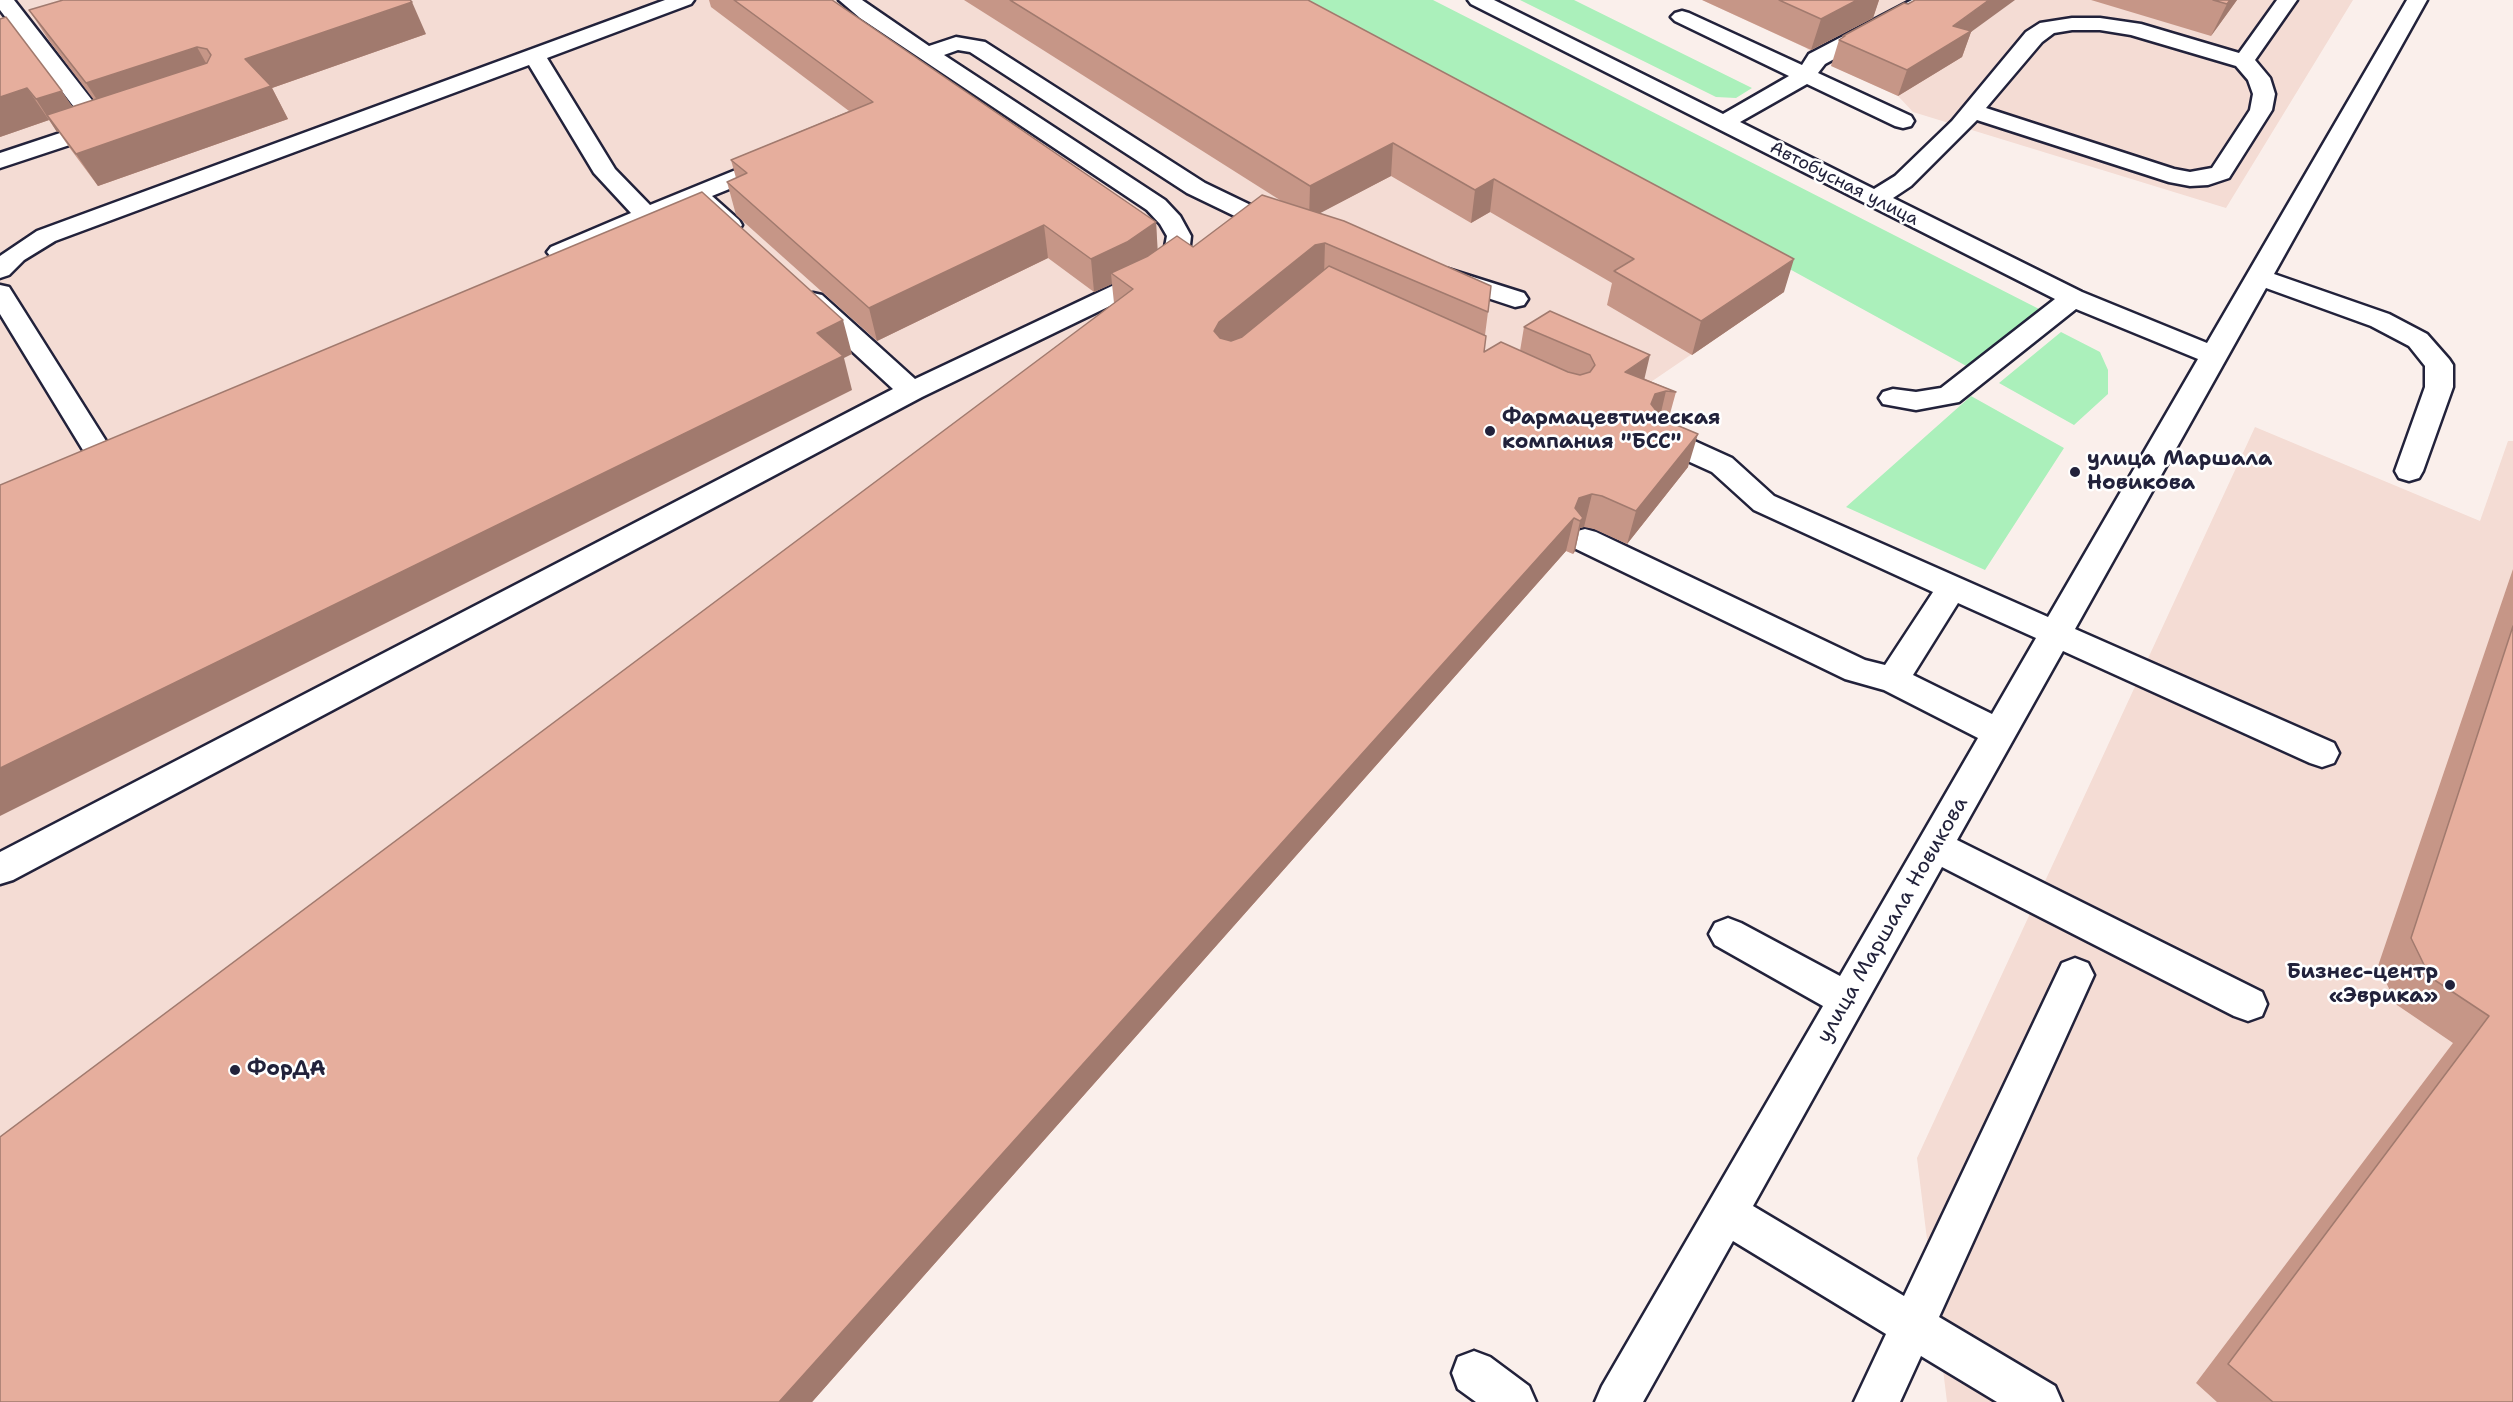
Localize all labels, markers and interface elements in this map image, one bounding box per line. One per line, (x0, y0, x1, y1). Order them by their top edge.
street label: Автобусная улица (1766, 137, 1922, 231)
place label: Фармацевтическая компания "БСС" (1502, 406, 1720, 456)
marker: Фармацевтическая компания "БСС" (1483, 424, 1497, 438)
place label: улица Маршала Новикова (2087, 447, 2272, 497)
marker: улица Маршала Новикова (2068, 465, 2082, 479)
street label: улица Маршала Новикова (1812, 793, 1974, 1047)
place label: Бизнес-центр «Эврика» (2287, 960, 2438, 1010)
marker: Бизнес-центр «Эврика» (2443, 978, 2457, 992)
place label: ФорДА (247, 1057, 325, 1083)
marker: ФорДА (228, 1063, 242, 1077)

